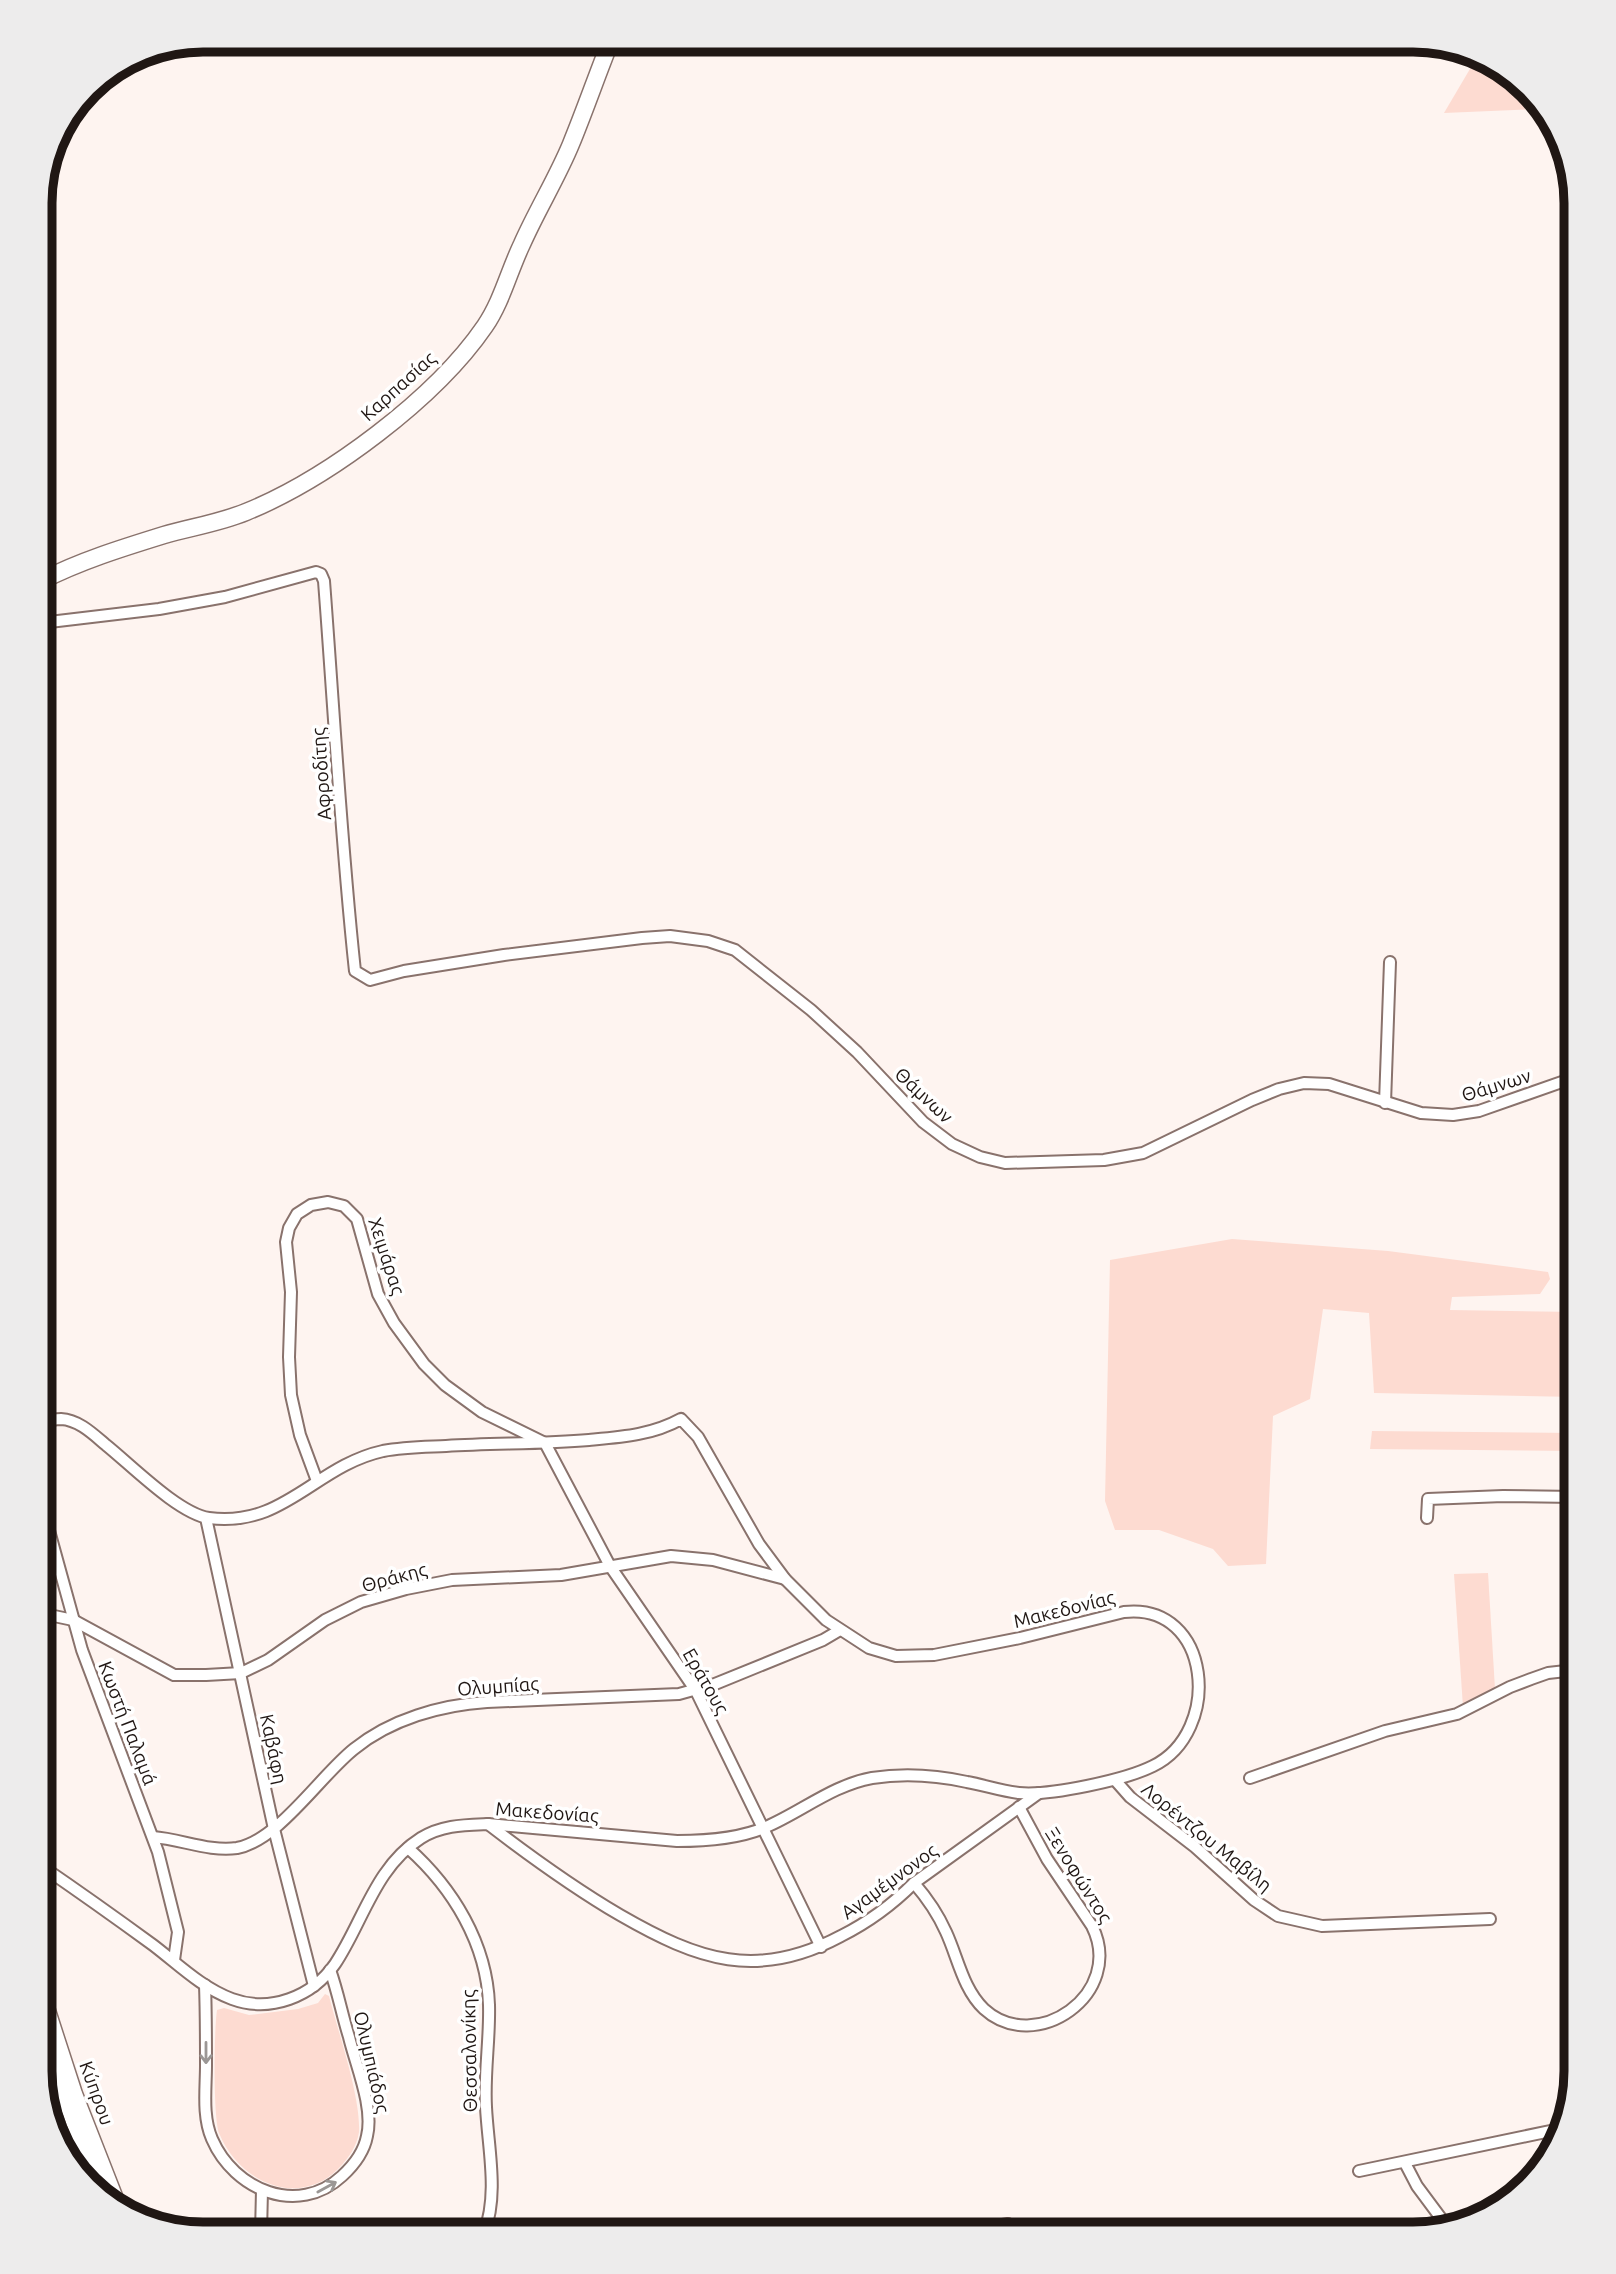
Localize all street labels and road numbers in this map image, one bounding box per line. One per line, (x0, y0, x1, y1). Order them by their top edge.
street label: Καρπασίας (356, 347, 440, 425)
street label: Αφροδίτης (307, 727, 335, 821)
street label: Θάμνων (890, 1063, 958, 1127)
street label: Θάμνων (1459, 1064, 1533, 1106)
street label: Χειμάρας (364, 1215, 410, 1298)
street label: Θράκης (359, 1558, 429, 1596)
street label: Μακεδονίας (1011, 1586, 1117, 1632)
street label: Εράτους (678, 1644, 734, 1718)
street label: Κωστή Παλαμά (94, 1658, 162, 1788)
street label: Ολυμπίας (456, 1672, 540, 1700)
street label: Καβάφη (256, 1712, 292, 1786)
street label: Λορέντζου Μαβίλη (1137, 1778, 1277, 1896)
street label: Μακεδονίας (495, 1797, 600, 1827)
street label: Ξενοφώντος (1041, 1823, 1117, 1927)
street label: Αγαμέμνονος (837, 1839, 942, 1923)
street label: Θεσσαλονίκης (457, 1989, 481, 2113)
street label: Ολυμπιάδος (350, 2009, 394, 2115)
street label: Κύπρου (75, 2058, 119, 2128)

